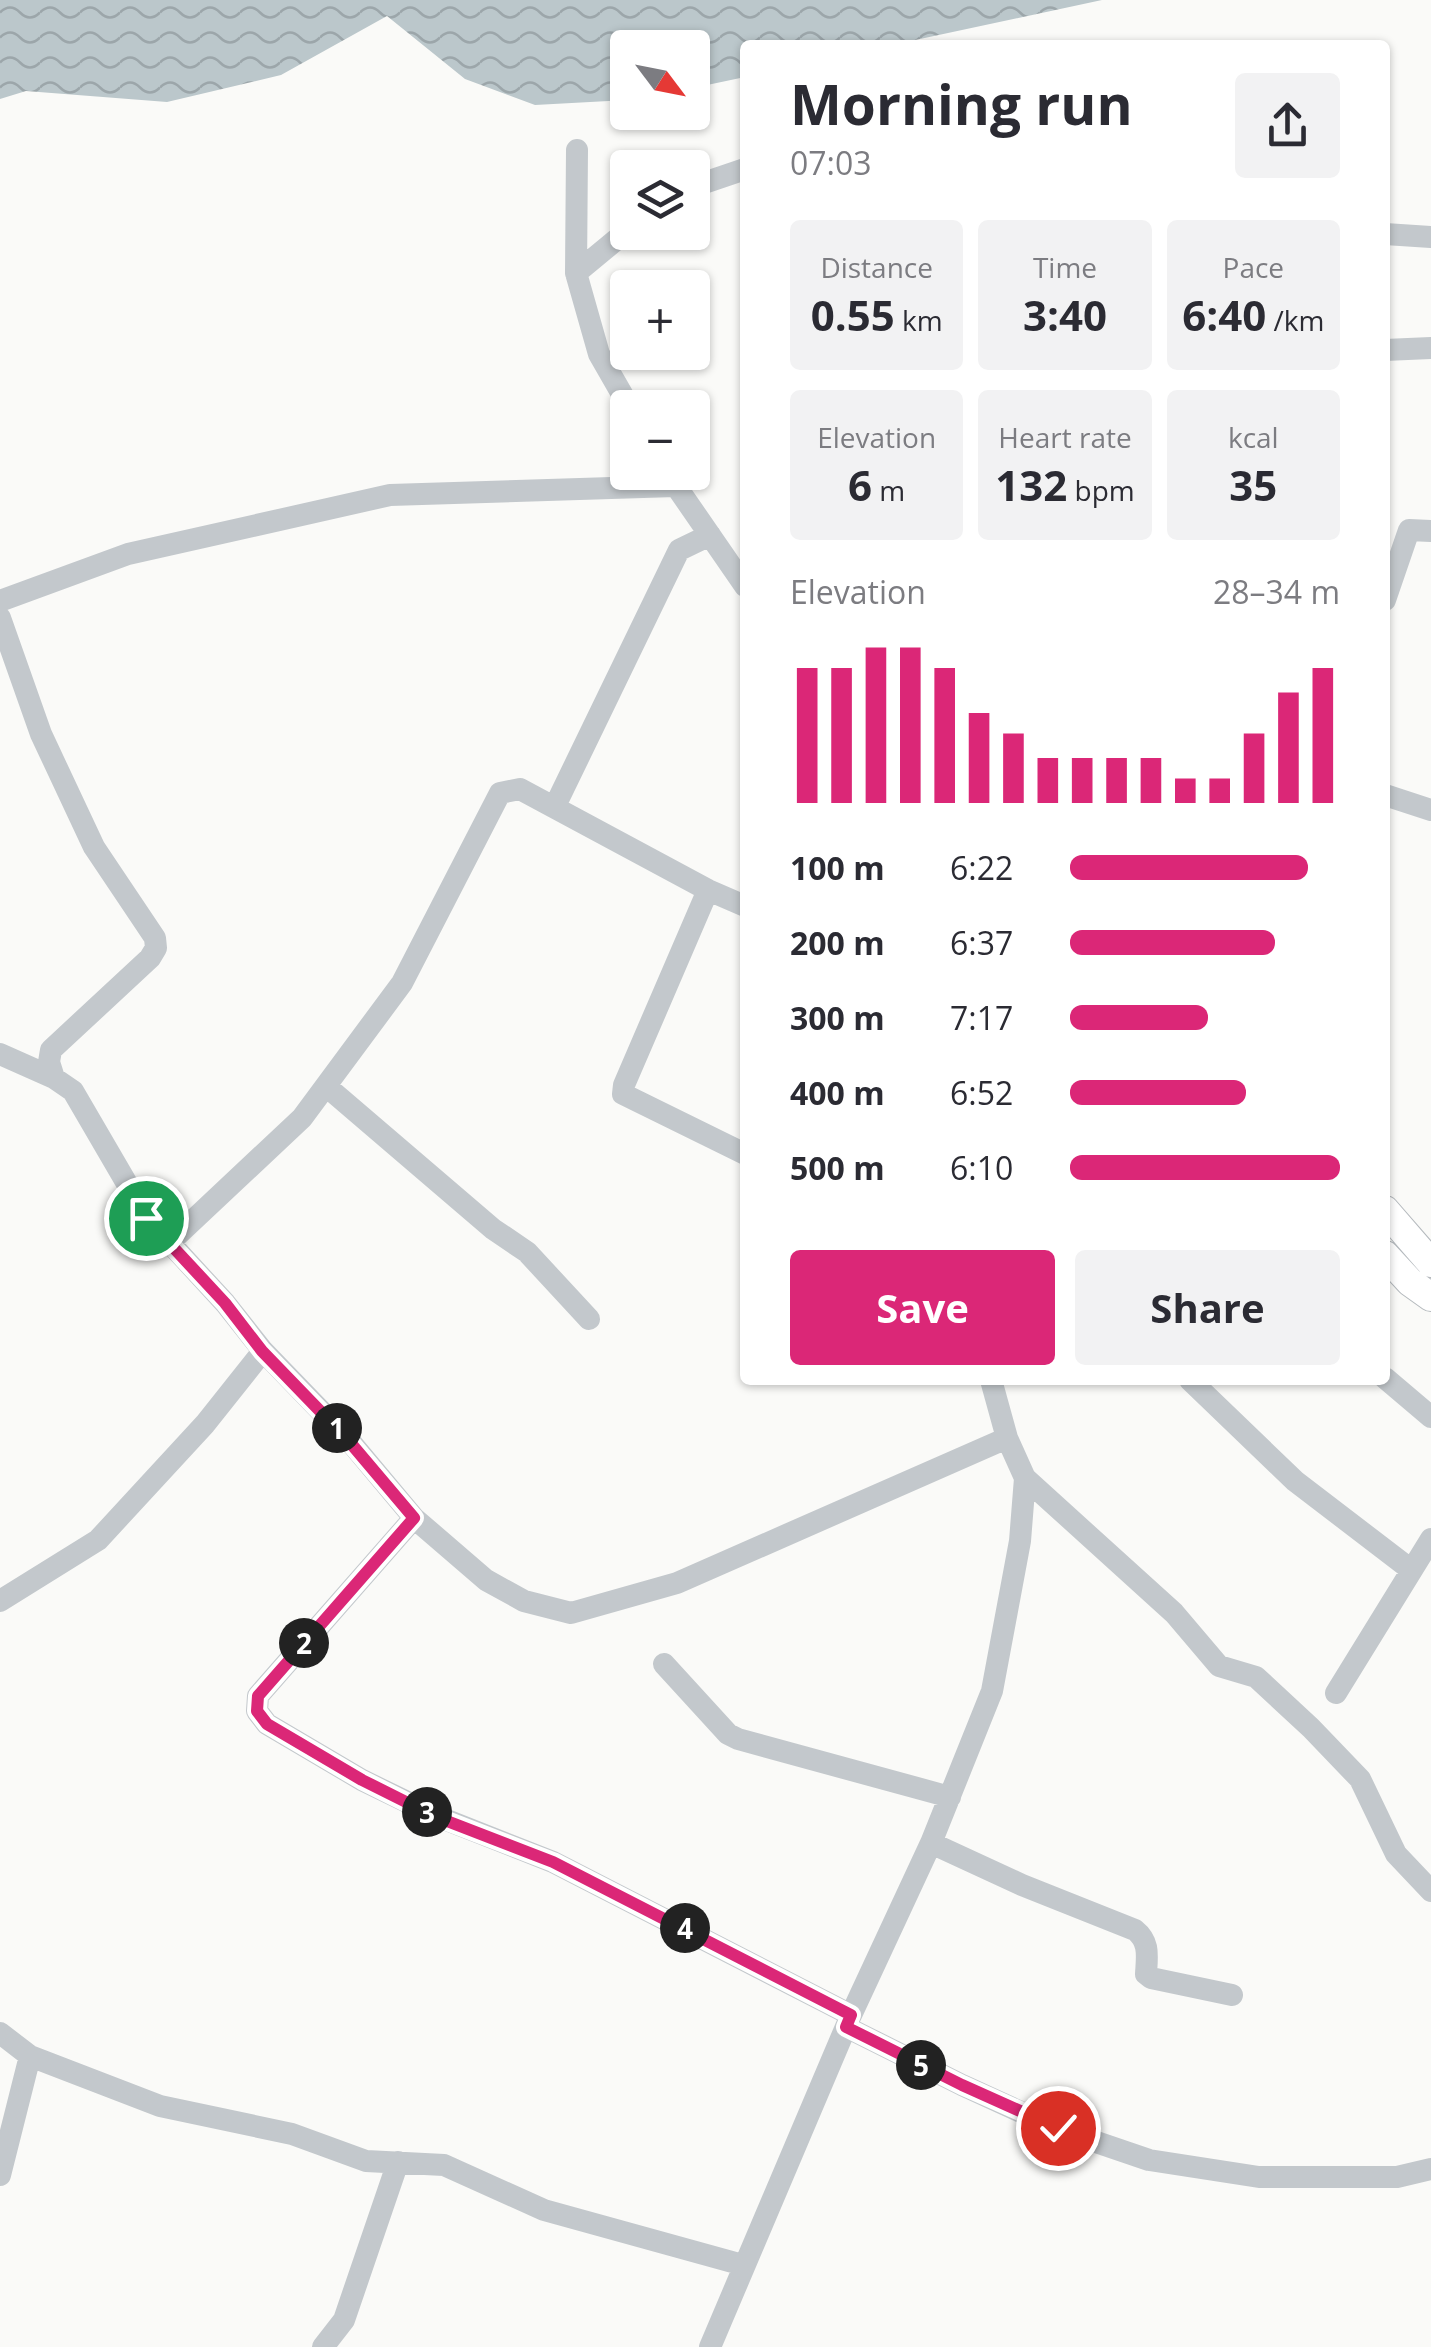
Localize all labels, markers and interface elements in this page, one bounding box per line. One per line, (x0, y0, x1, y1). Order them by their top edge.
north arrow (610, 30, 710, 130)
map controls (610, 30, 710, 490)
text: Morning run (790, 66, 1133, 141)
button: share (1235, 73, 1340, 178)
text: 07:03 (790, 141, 872, 184)
button: layers (610, 150, 710, 250)
text: Distance (820, 248, 933, 286)
text: Time (1033, 248, 1097, 286)
text: Pace (1223, 248, 1284, 286)
button: + (610, 270, 710, 370)
text: 0.55 (811, 286, 895, 343)
text: 3:40 (1023, 286, 1107, 343)
text: 6:40 (1182, 286, 1266, 343)
text: km (895, 301, 943, 339)
text: /km (1266, 301, 1324, 339)
button: − (610, 390, 710, 490)
text: Elevation (817, 418, 936, 456)
text: Heart rate (998, 418, 1132, 456)
text: kcal (1228, 418, 1279, 456)
text: 6 (848, 456, 872, 513)
text: 132 (995, 456, 1067, 513)
text: 35 (1229, 456, 1277, 513)
text: m (872, 471, 905, 509)
text: bpm (1067, 471, 1135, 509)
text: Elevation (790, 570, 926, 613)
text: 28–34 m (1213, 570, 1340, 613)
text: 100 m (790, 846, 885, 889)
text: 6:22 (950, 846, 1013, 889)
text: 200 m (790, 921, 885, 964)
text: 6:37 (950, 921, 1013, 964)
text: 300 m (790, 996, 885, 1039)
text: 7:17 (950, 996, 1013, 1039)
text: 400 m (790, 1071, 885, 1114)
text: 6:52 (950, 1071, 1013, 1114)
text: 500 m (790, 1146, 885, 1189)
text: 6:10 (950, 1146, 1013, 1189)
pin (104, 1176, 189, 1261)
icon: arrive (119, 1191, 174, 1246)
button: Save (790, 1250, 1055, 1365)
button: Share (1075, 1250, 1340, 1365)
pin: 1 (312, 1403, 362, 1453)
text: 1 (329, 1409, 345, 1447)
pin: 2 (279, 1618, 329, 1668)
text: 2 (296, 1624, 312, 1662)
pin: 3 (402, 1787, 452, 1837)
text: 3 (419, 1793, 435, 1831)
pin: 4 (660, 1903, 710, 1953)
text: 4 (677, 1909, 693, 1947)
pin: 5 (896, 2040, 946, 2090)
text: 5 (913, 2046, 929, 2084)
pin (1016, 2086, 1101, 2171)
icon: check (1031, 2101, 1086, 2156)

